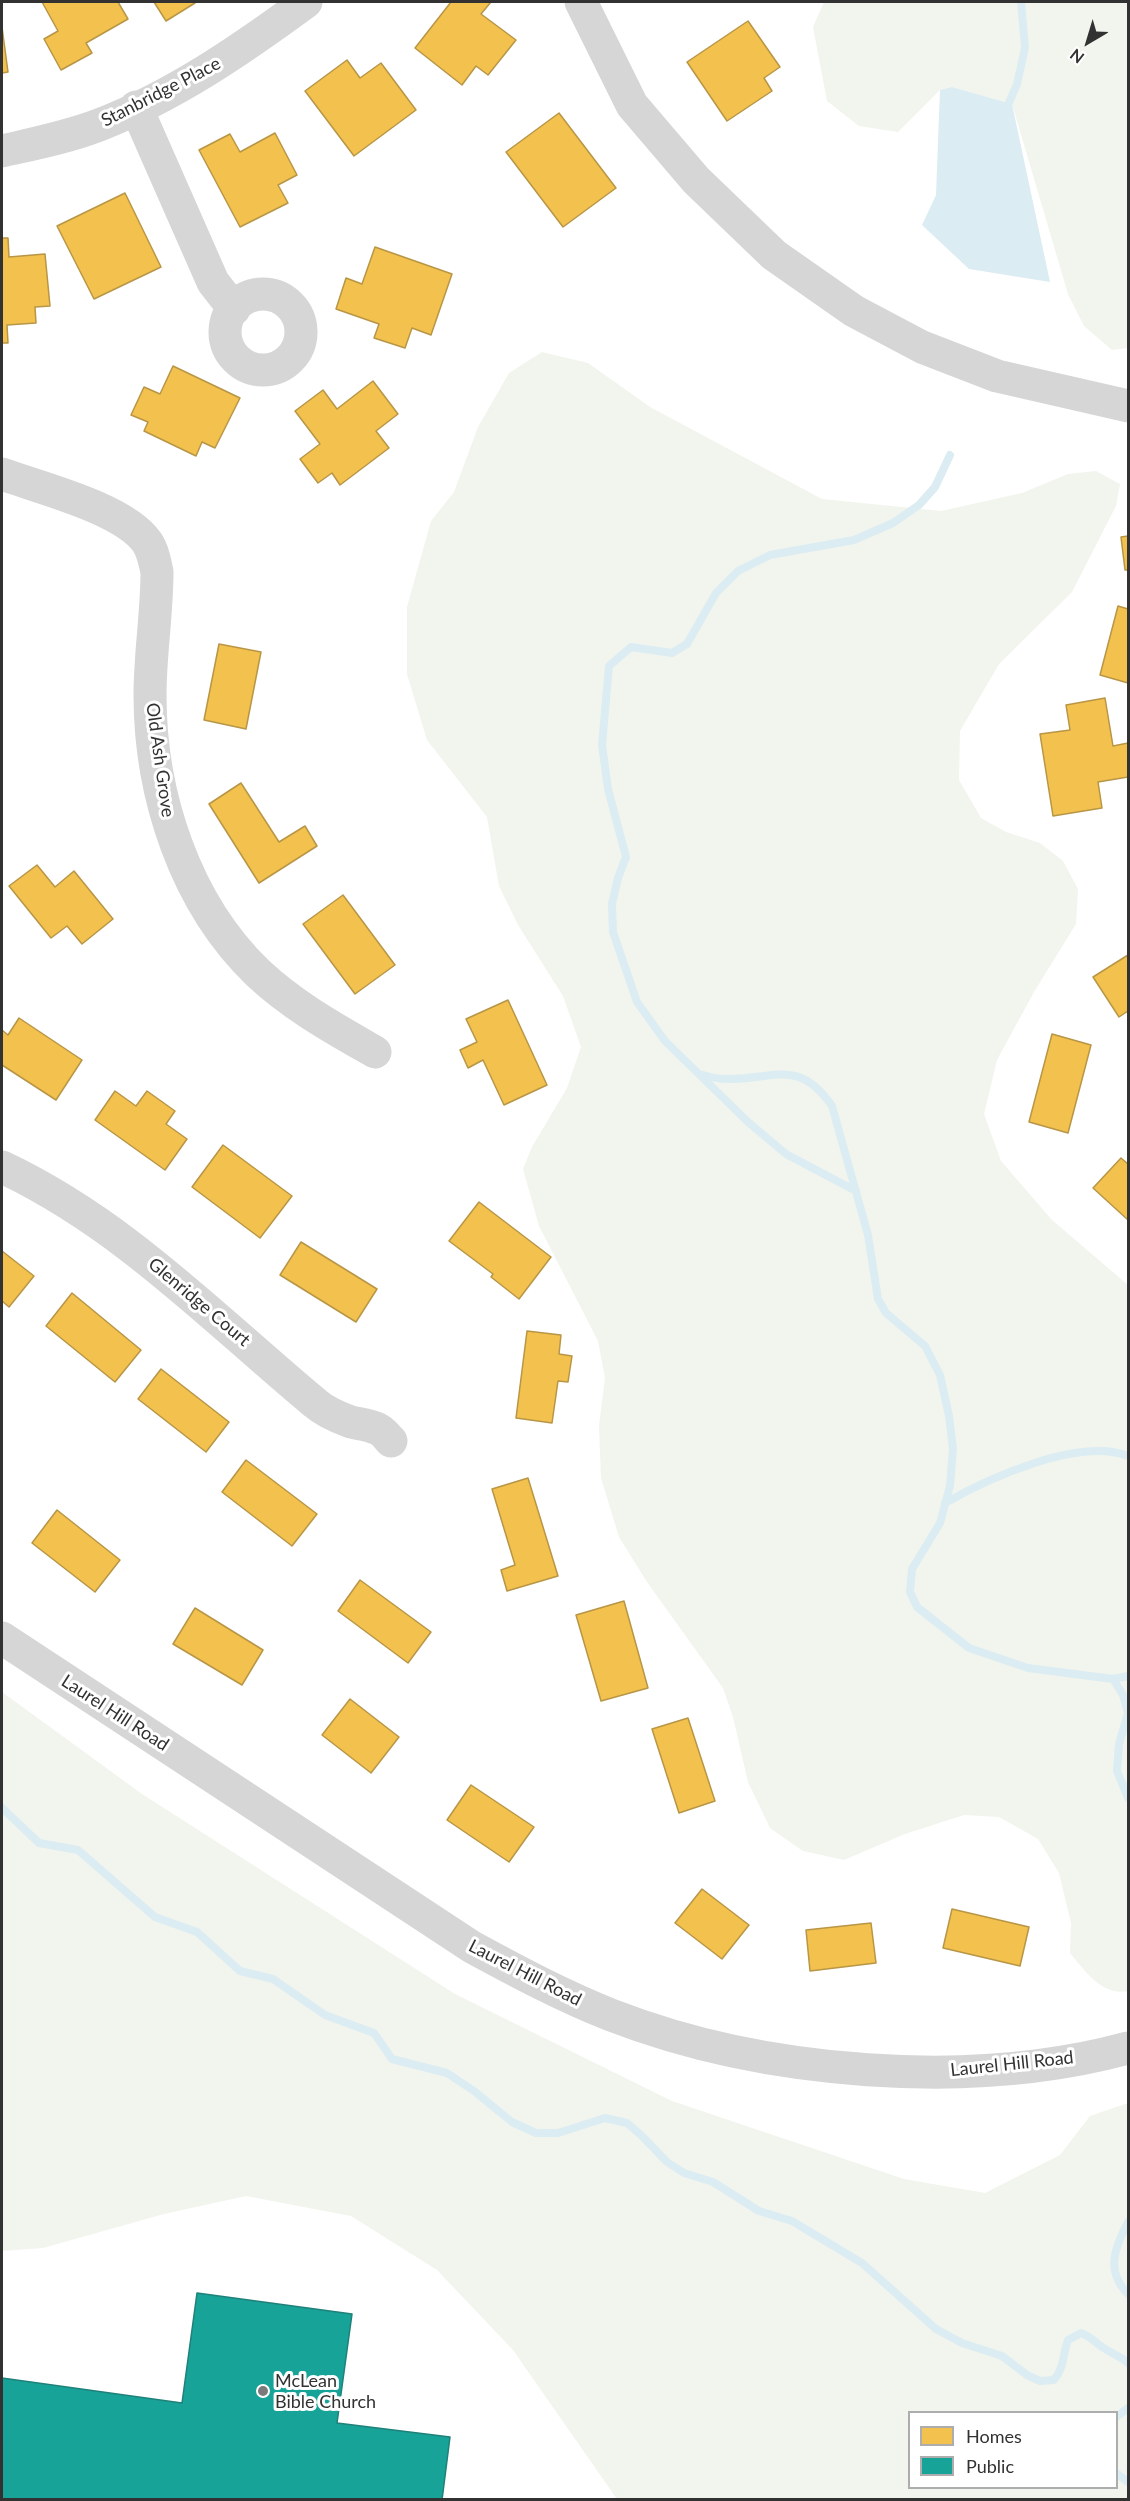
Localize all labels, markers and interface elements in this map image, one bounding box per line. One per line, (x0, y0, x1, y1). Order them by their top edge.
north arrow (1058, 12, 1118, 72)
text: N (1066, 45, 1087, 68)
street label: Stanbridge Place (98, 53, 224, 131)
street label: Old Ash Grove (141, 701, 179, 819)
street label: Glenridge Court (144, 1253, 254, 1351)
street label: Laurel Hill Road (57, 1670, 173, 1756)
street label: Laurel Hill Road (465, 1935, 585, 2011)
street label: Laurel Hill Road (949, 2047, 1075, 2081)
place label: McLean Bible Church (275, 2370, 376, 2412)
marker: McLean Bible Church (256, 2384, 270, 2398)
legend (908, 2411, 1118, 2489)
text: Homes (966, 2425, 1022, 2447)
text: Public (966, 2455, 1014, 2477)

